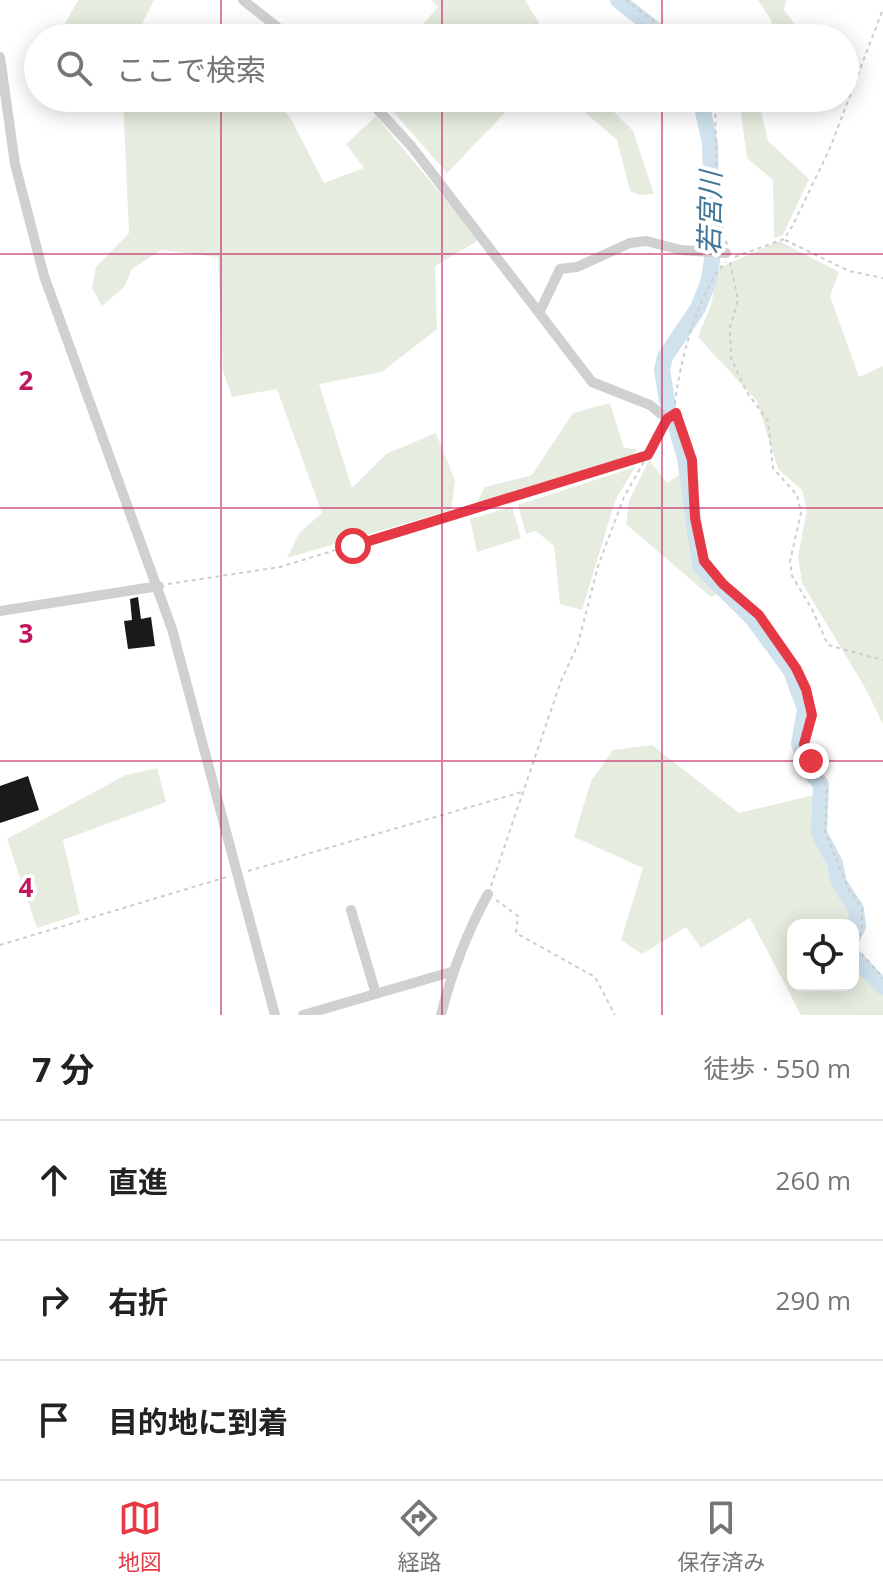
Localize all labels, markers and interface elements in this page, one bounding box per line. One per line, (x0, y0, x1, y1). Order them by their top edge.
search box (24, 24, 859, 112)
icon: search (52, 46, 96, 90)
text: ここで検索 (116, 49, 266, 90)
water label: 若宮川 (689, 168, 729, 255)
text: 2 (19, 362, 34, 398)
route start (335, 528, 371, 564)
text: 3 (19, 615, 33, 651)
route end (793, 743, 829, 779)
text: 4 (19, 869, 34, 905)
map controls (787, 919, 859, 991)
button: locate (787, 919, 859, 991)
text: 7 分 (32, 1046, 94, 1092)
text: 徒歩 · 550 m (703, 1050, 851, 1086)
icon: ahead (32, 1158, 76, 1202)
text: 直進 (108, 1161, 168, 1202)
text: 260 m (776, 1162, 851, 1198)
icon: right (32, 1278, 76, 1322)
text: 右折 (108, 1281, 168, 1322)
text: 290 m (776, 1282, 851, 1318)
icon: arrive (32, 1398, 76, 1442)
text: 目的地に到着 (108, 1401, 288, 1442)
tab: 地図 (118, 1496, 162, 1576)
tab: 経路 (397, 1496, 441, 1576)
tab: 保存済み (677, 1496, 765, 1576)

